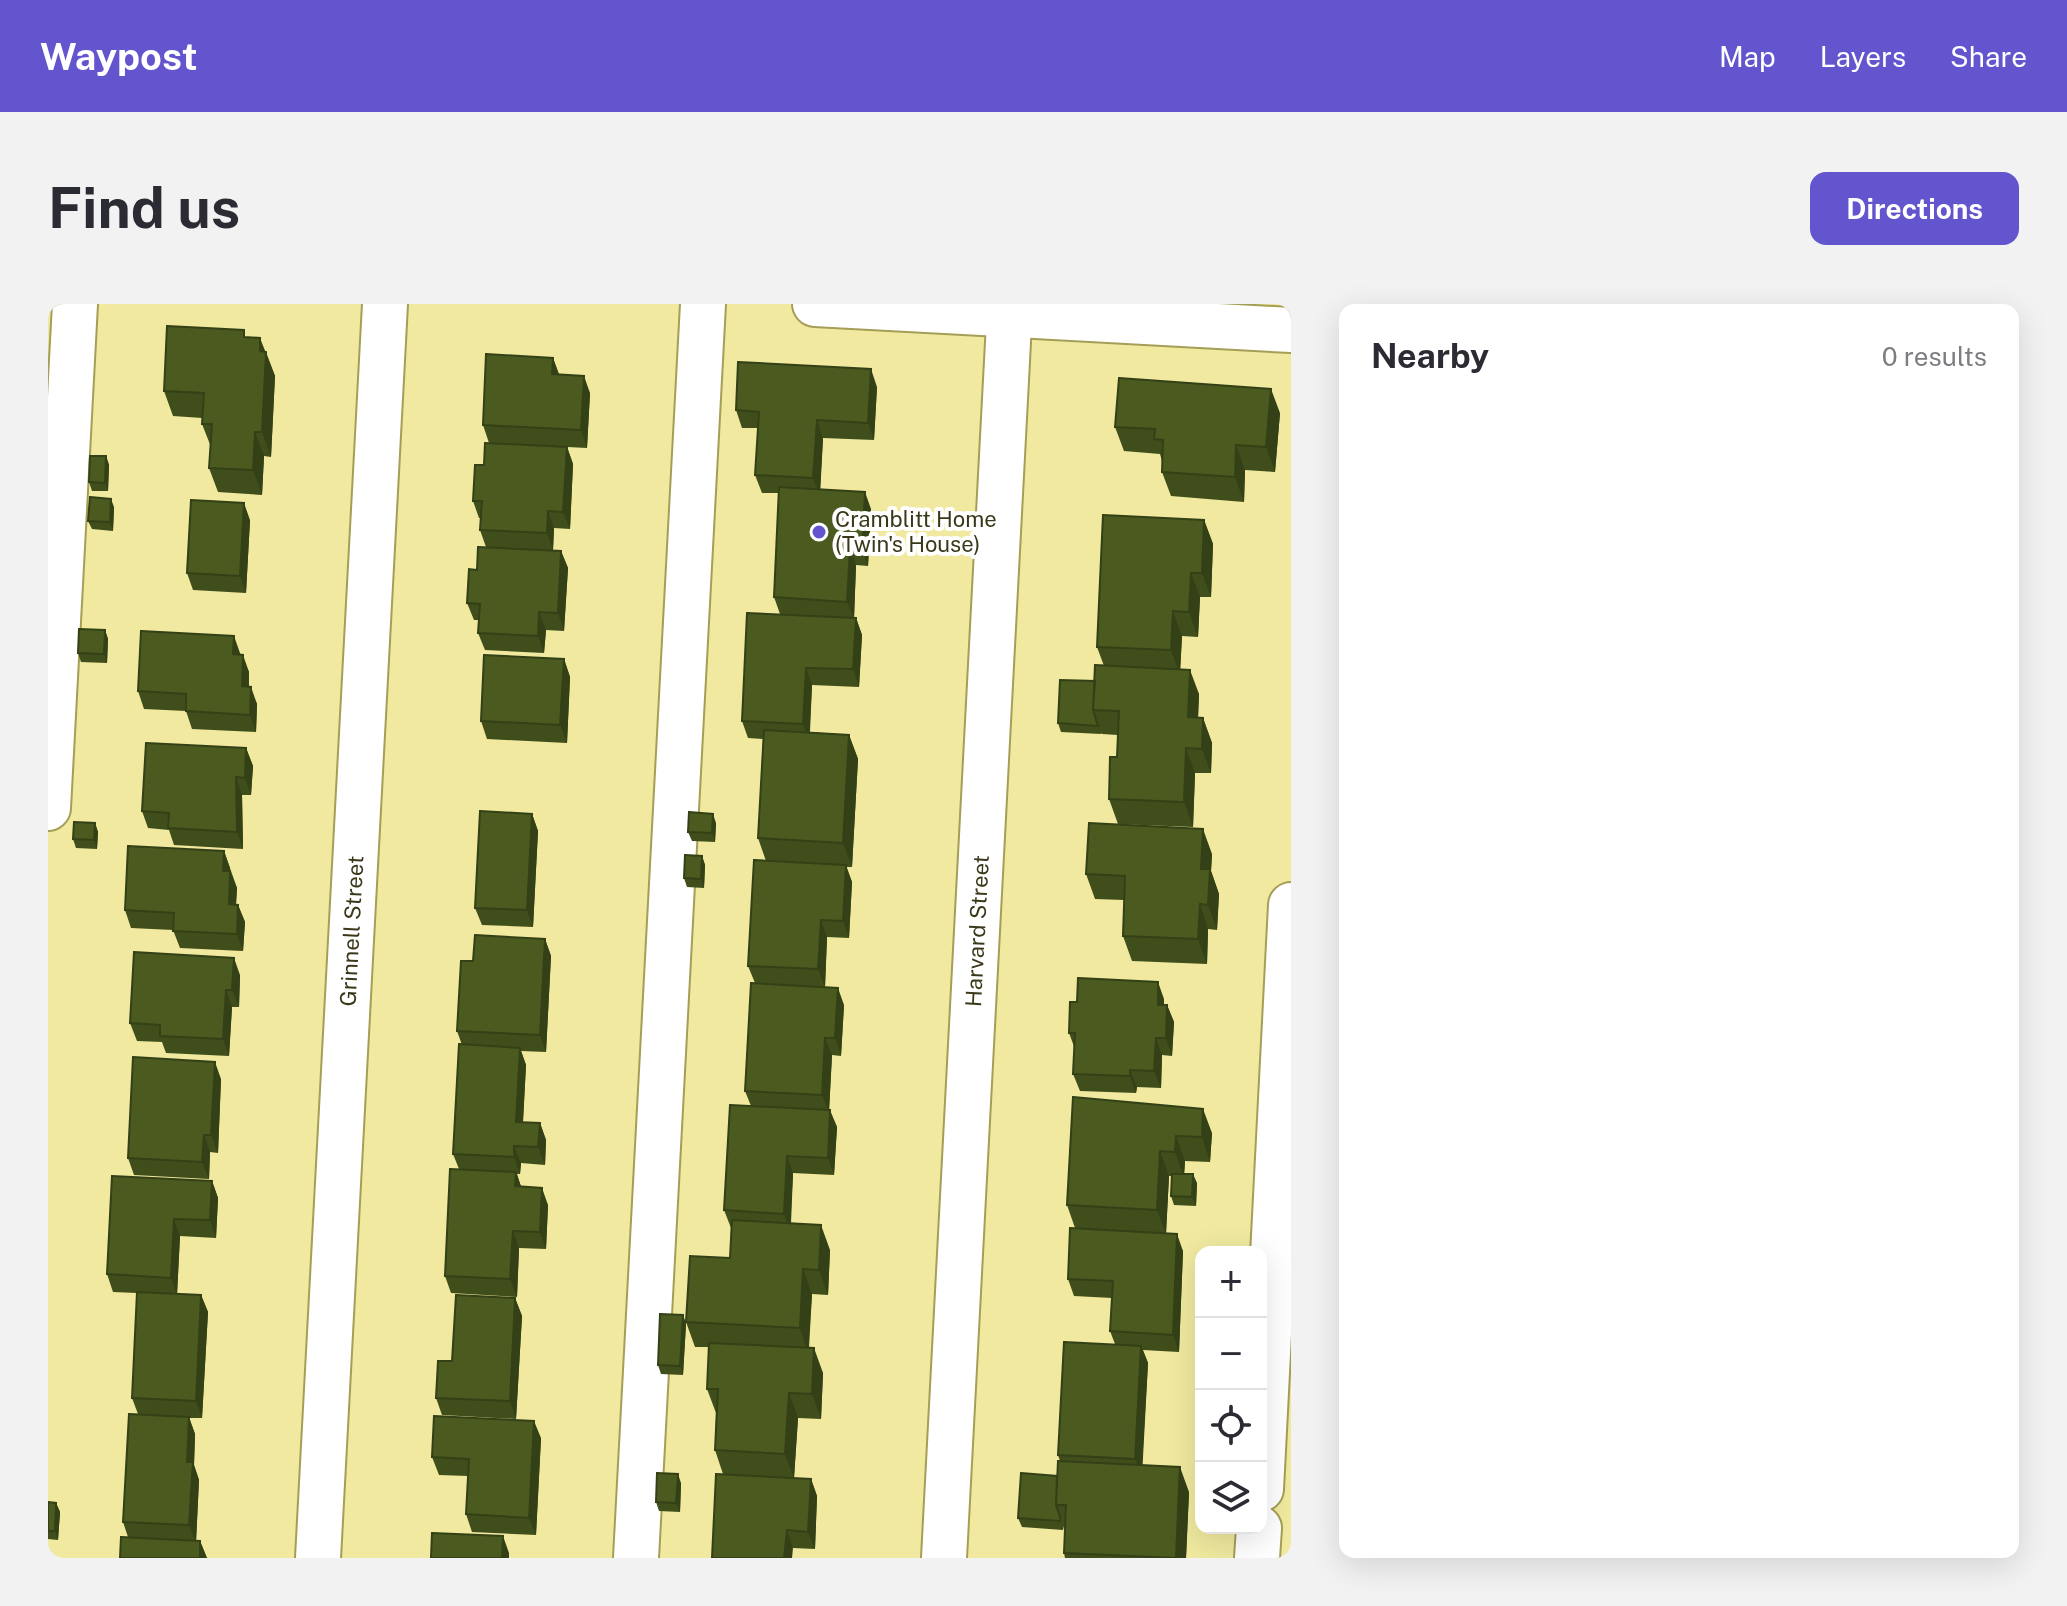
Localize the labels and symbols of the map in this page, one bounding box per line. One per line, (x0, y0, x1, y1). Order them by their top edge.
place label: Cramblitt Home (Twin's House) (835, 506, 997, 557)
marker: Cramblitt Home (Twin's House) (810, 523, 828, 541)
street label: Harvard Street (960, 854, 994, 1008)
street label: Grinnell Street (334, 855, 369, 1007)

